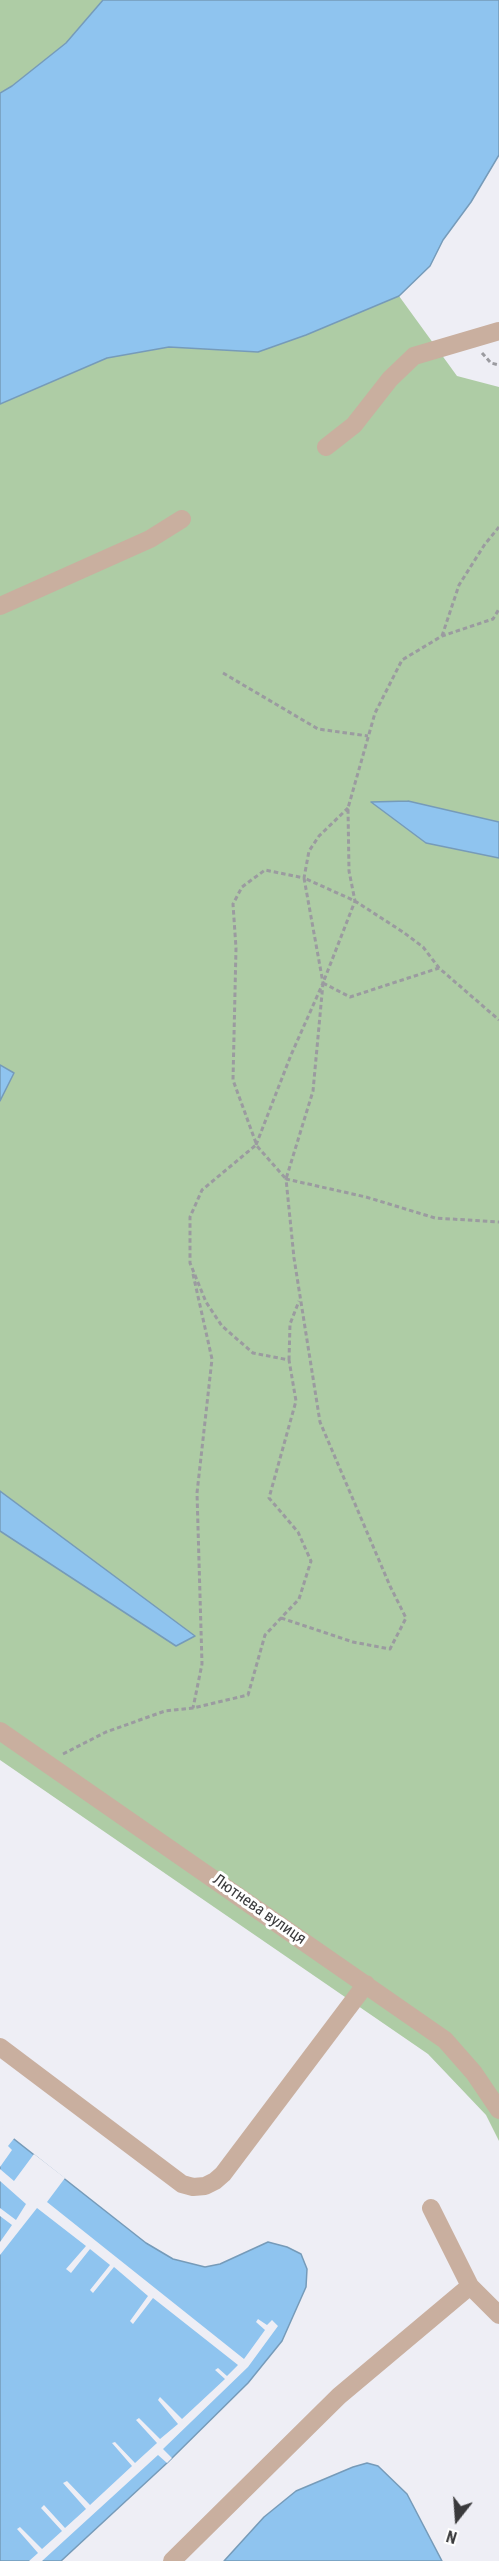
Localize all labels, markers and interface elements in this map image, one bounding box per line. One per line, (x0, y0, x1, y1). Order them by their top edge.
street label: Лютнева вулиця (209, 1871, 309, 1949)
north arrow (427, 2489, 487, 2549)
text: N (444, 2526, 459, 2547)

